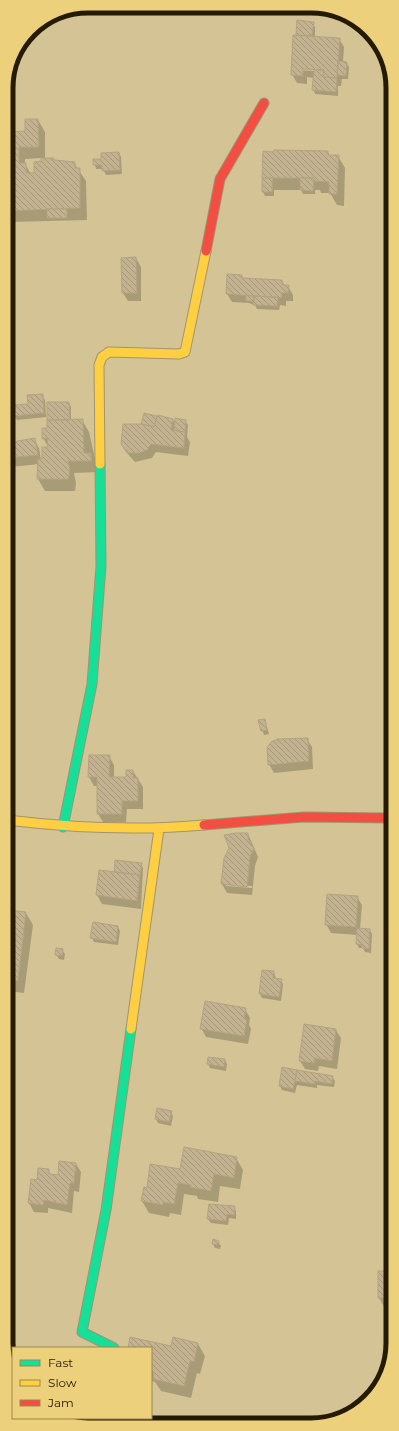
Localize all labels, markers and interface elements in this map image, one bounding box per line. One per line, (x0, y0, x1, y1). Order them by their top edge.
legend (12, 1347, 152, 1419)
text: Fast (48, 1355, 73, 1370)
text: Slow (48, 1375, 77, 1390)
text: Jam (47, 1395, 74, 1410)

